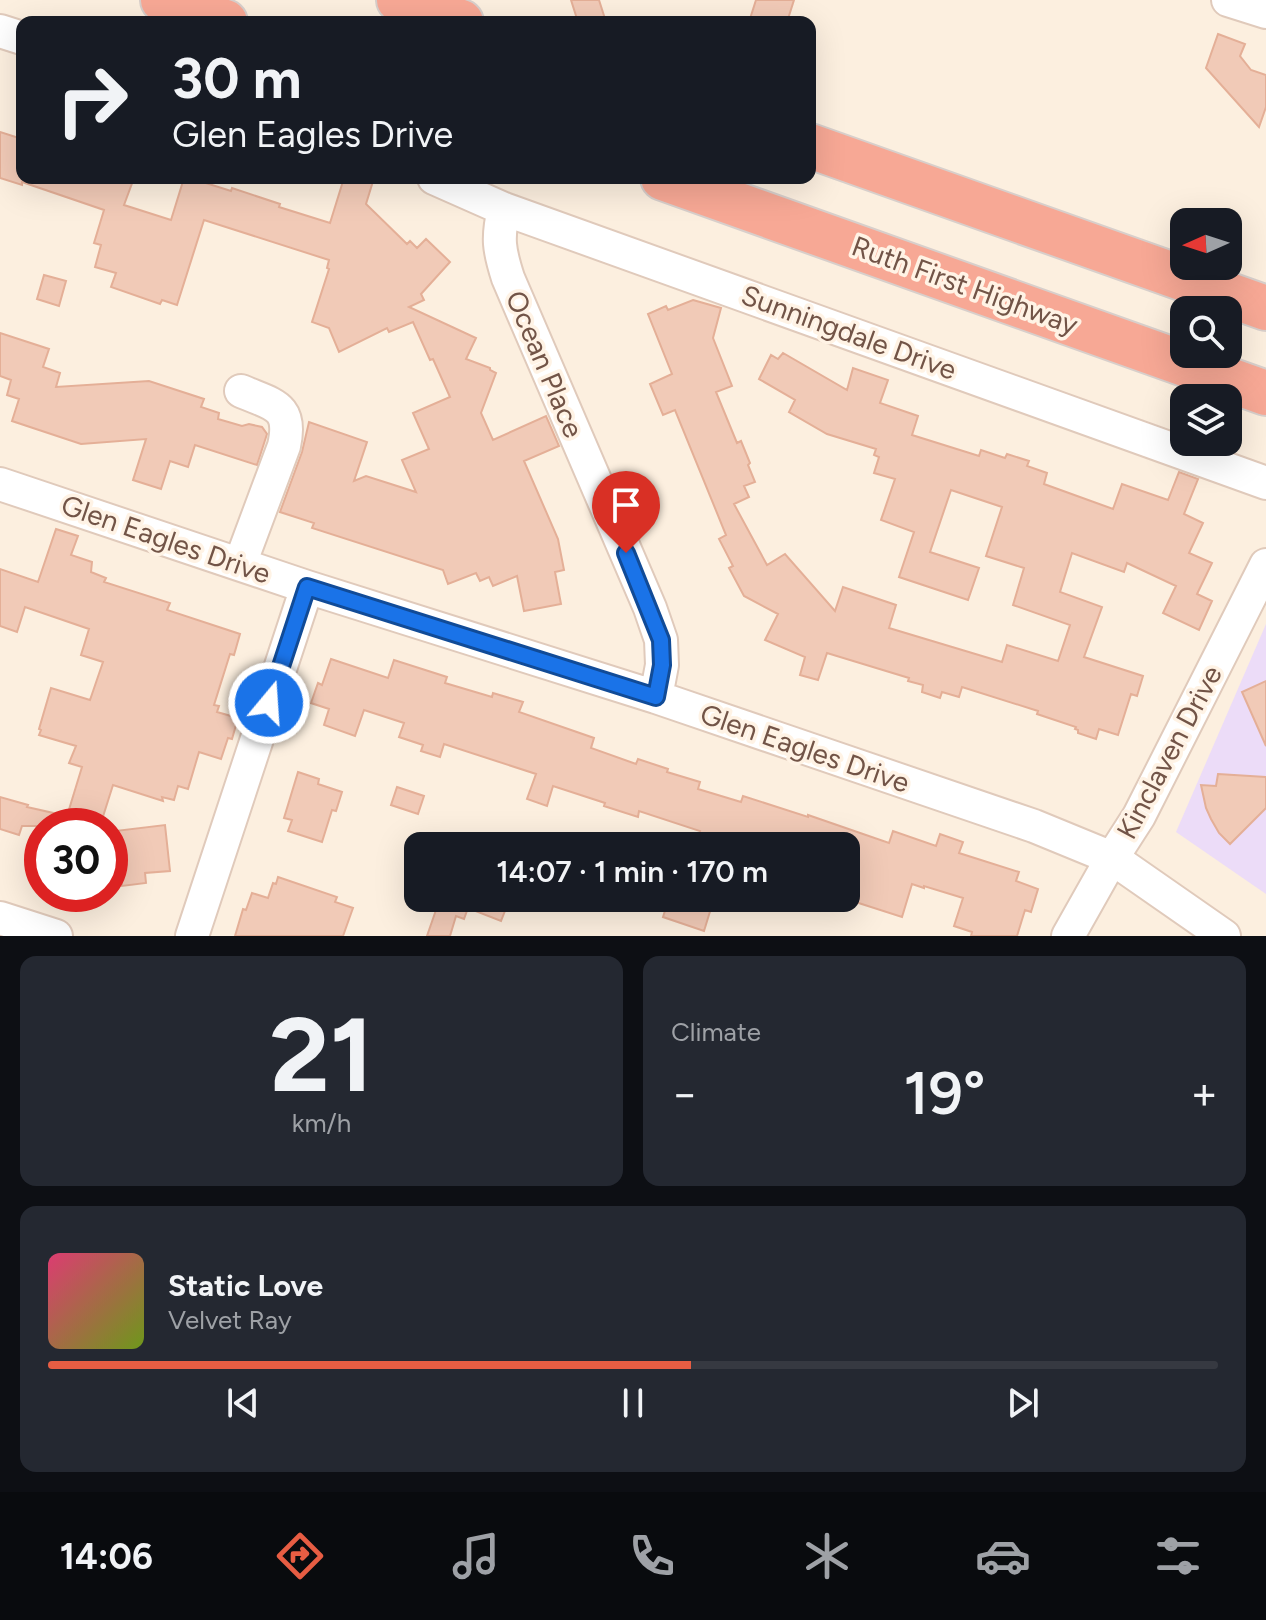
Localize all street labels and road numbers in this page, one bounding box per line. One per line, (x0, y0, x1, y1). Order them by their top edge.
street label: Ruth First Highway (847, 228, 1083, 342)
street label: Sunningdale Drive (737, 277, 961, 387)
street label: Ocean Place (499, 286, 591, 442)
street label: Glen Eagles Drive (57, 487, 275, 591)
street label: Kinclaven Drive (1109, 660, 1229, 844)
street label: Glen Eagles Drive (696, 696, 914, 800)

